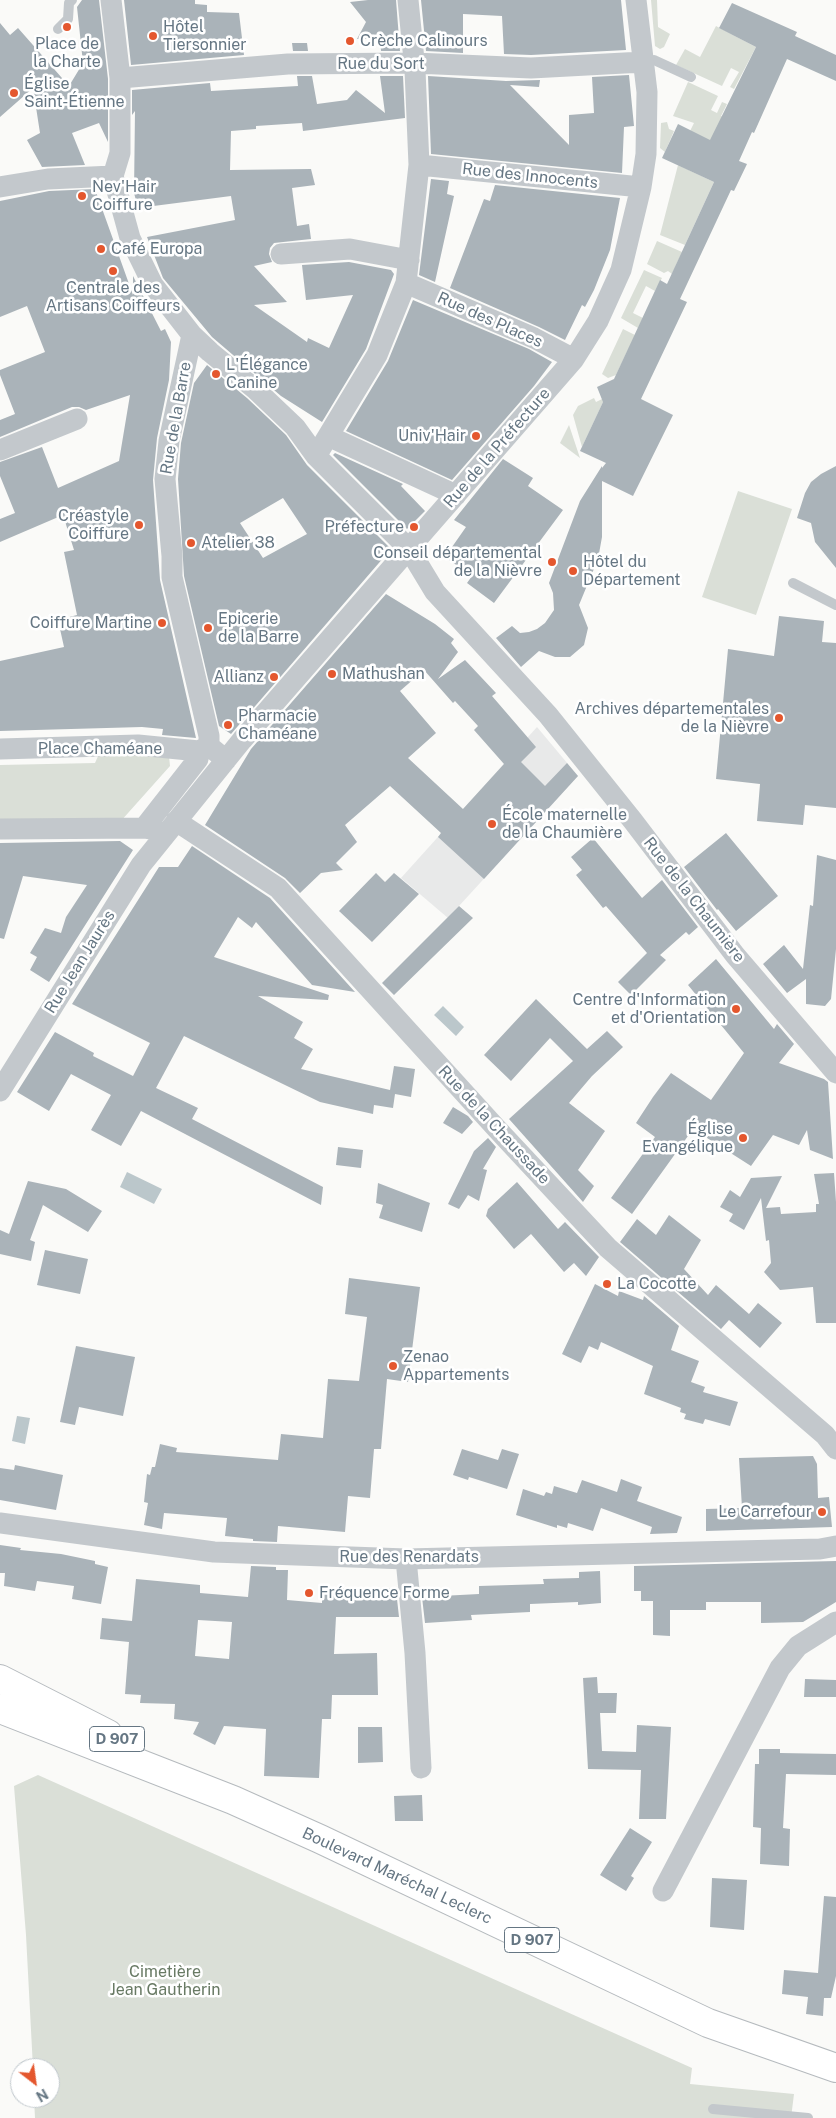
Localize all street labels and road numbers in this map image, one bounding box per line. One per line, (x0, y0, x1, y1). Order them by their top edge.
street label: Rue du Sort (337, 54, 425, 74)
street label: Rue des Innocents (461, 159, 599, 193)
street label: Rue des Places (434, 288, 546, 352)
street label: Rue de la Barre (157, 360, 195, 476)
street label: Rue de la Préfecture (440, 384, 554, 512)
street label: Place Chaméane (38, 739, 162, 759)
street label: Rue de la Chaumière (639, 834, 749, 966)
street label: Rue Jean Jaurès (41, 907, 119, 1017)
street label: Rue de la Chaussade (434, 1062, 554, 1188)
street label: Rue des Renardats (339, 1547, 479, 1567)
road number: D 907 (90, 1726, 144, 1752)
street label: Boulevard Maréchal Leclerc (299, 1824, 495, 1928)
road number: D 907 (504, 1928, 560, 1952)

